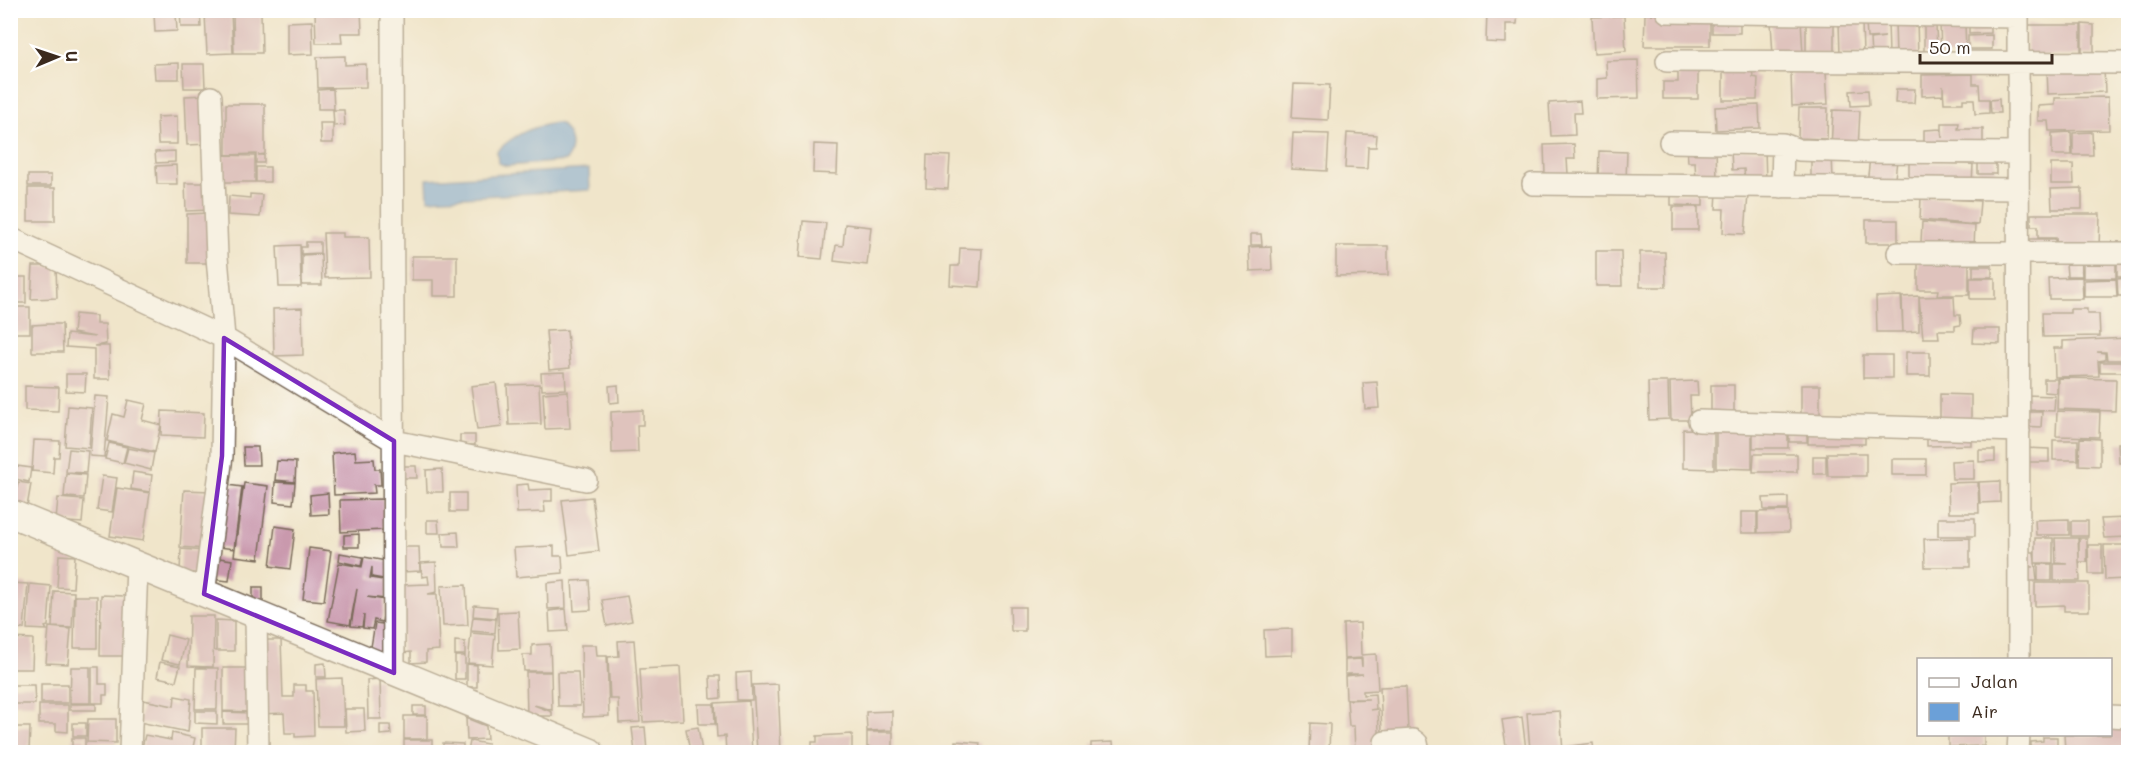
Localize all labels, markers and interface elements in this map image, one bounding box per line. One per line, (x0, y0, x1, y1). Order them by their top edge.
north arrow (27, 27, 87, 87)
scale bar (1920, 27, 2052, 65)
text: 50 m (1929, 35, 1971, 59)
text: U (62, 50, 83, 62)
legend (1917, 658, 2112, 736)
text: Jalan (1971, 669, 2018, 693)
text: Air (1971, 699, 1998, 723)

